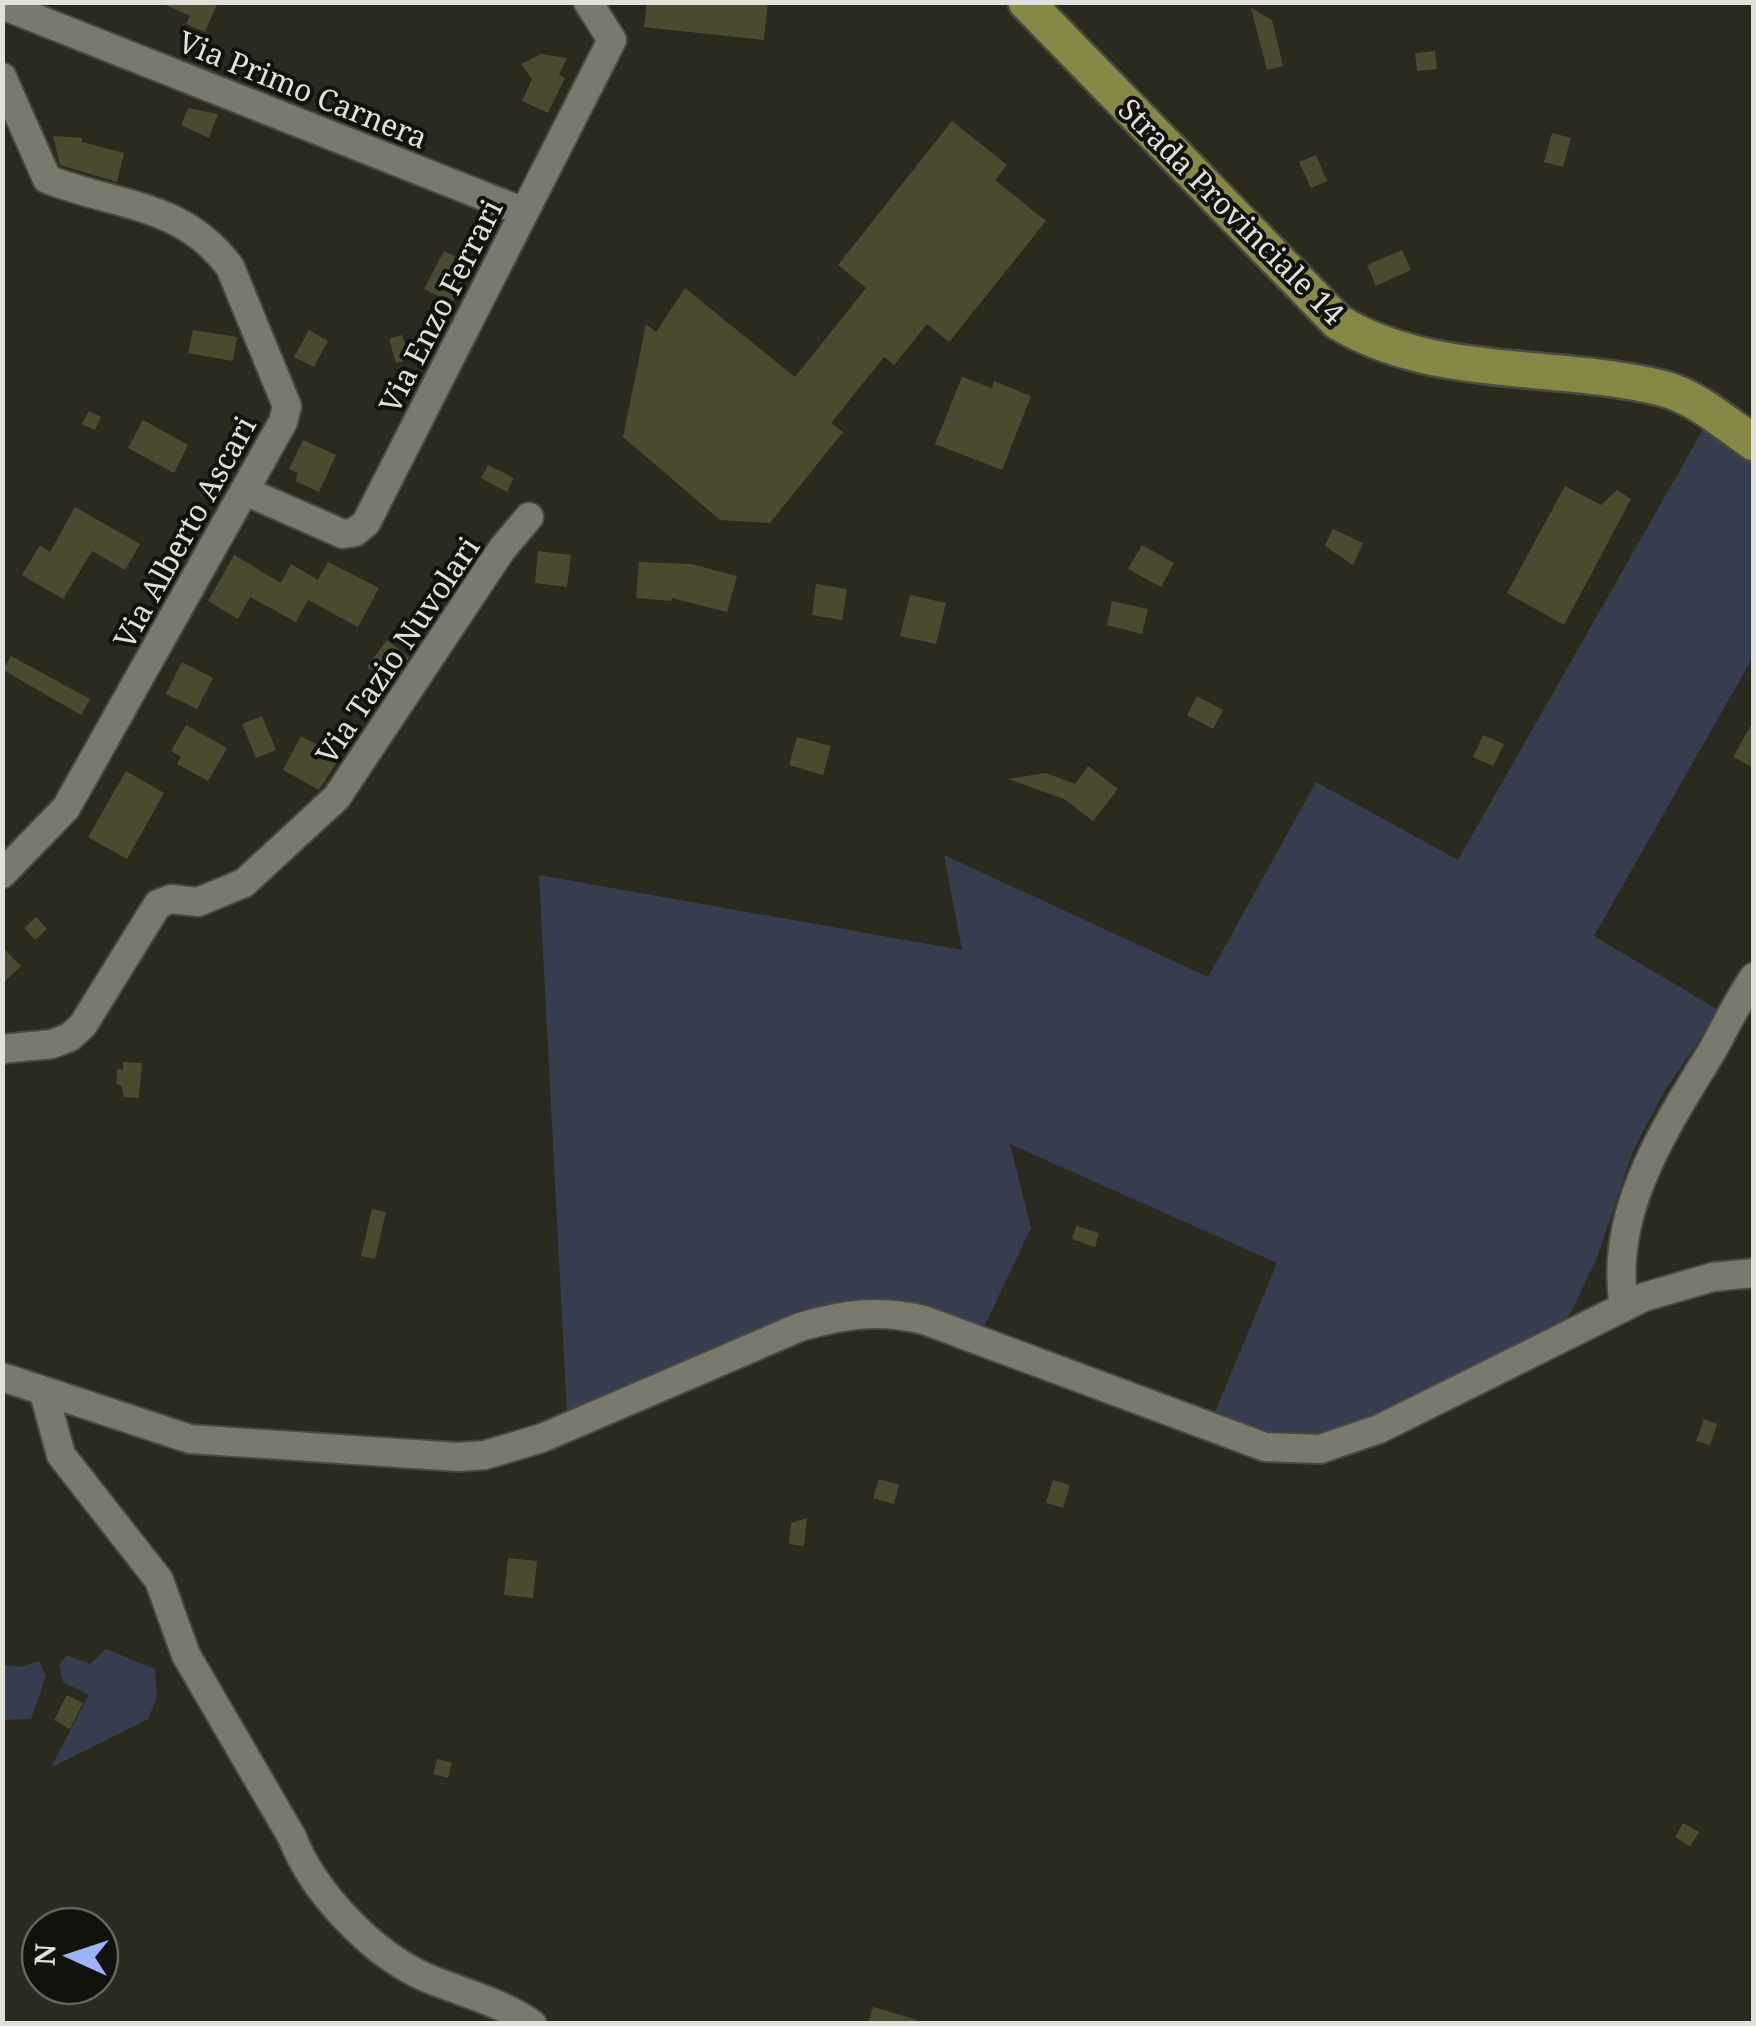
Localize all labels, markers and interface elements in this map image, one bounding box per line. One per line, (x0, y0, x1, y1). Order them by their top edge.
street label: Via Primo Carnera (172, 20, 434, 158)
street label: Strada Provinciale 14 (1110, 89, 1354, 333)
street label: Via Enzo Ferrari (369, 192, 512, 419)
street label: Via Alberto Ascari (103, 408, 265, 655)
street label: Via Tazio Nuvolari (306, 528, 488, 772)
north arrow (20, 1906, 120, 2006)
text: N (24, 1943, 64, 1967)

